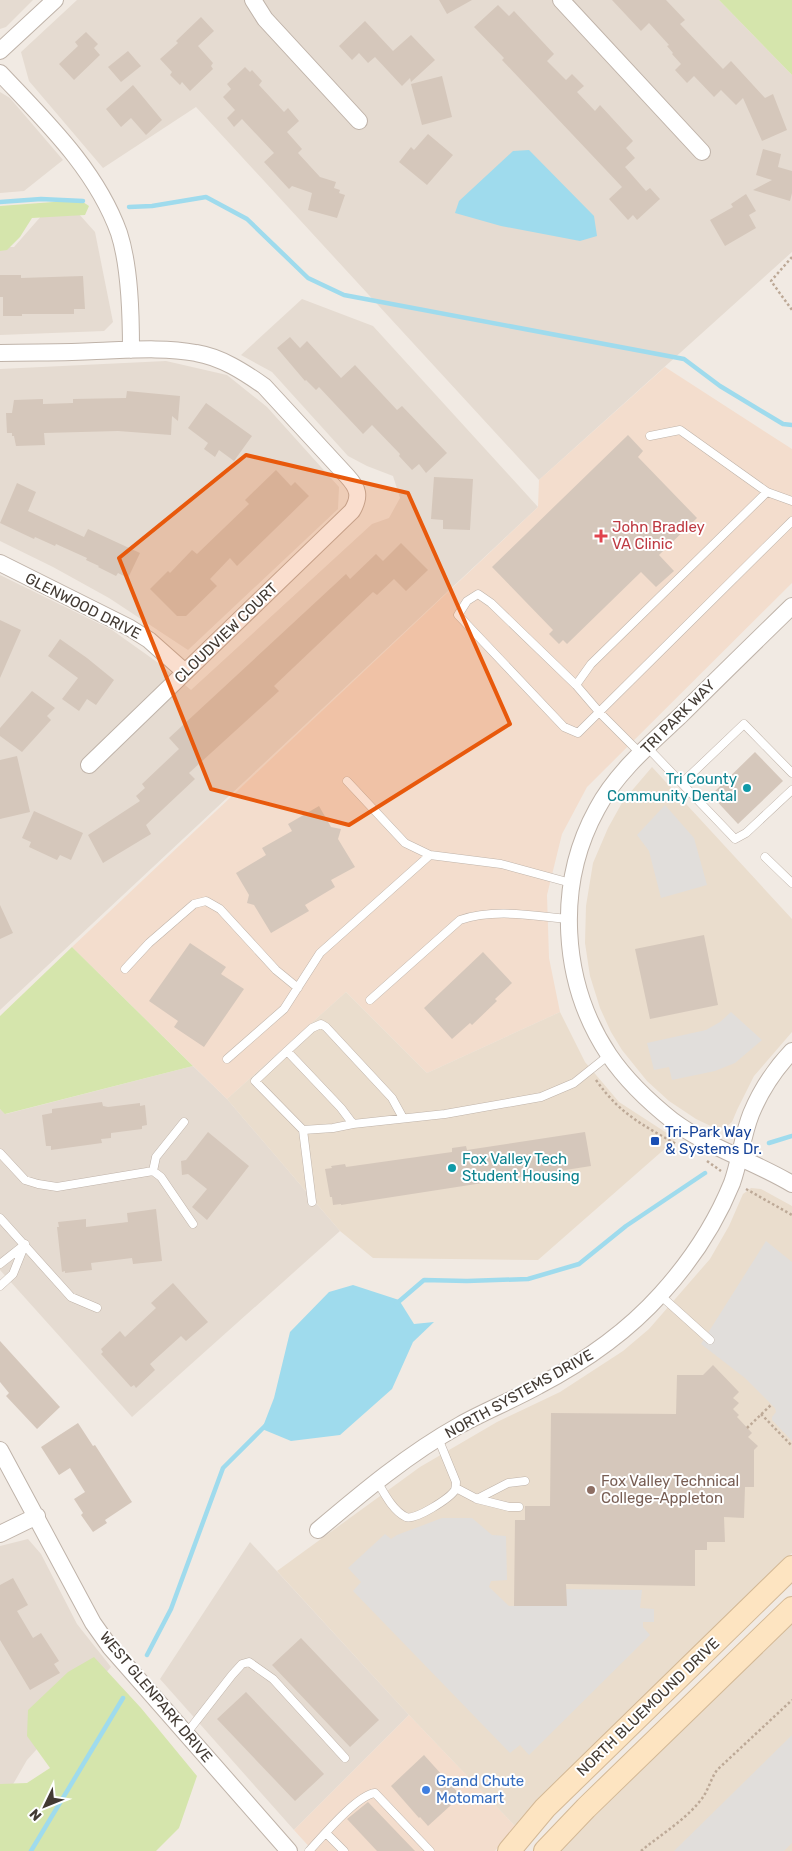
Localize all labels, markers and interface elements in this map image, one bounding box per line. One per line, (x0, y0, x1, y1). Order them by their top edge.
place label: John Bradley VA Clinic (612, 518, 705, 553)
marker: John Bradley VA Clinic (594, 529, 608, 543)
street label: GLENWOOD DRIVE (22, 569, 144, 643)
street label: CLOUDVIEW COURT (171, 579, 282, 687)
street label: TRI PARK WAY (637, 676, 719, 758)
place label: Tri County Community Dental (607, 770, 737, 805)
marker: Tri County Community Dental (741, 782, 753, 794)
place label: Tri-Park Way & Systems Dr. (665, 1123, 762, 1158)
marker: Tri-Park Way & Systems Dr. (649, 1135, 661, 1147)
place label: Fox Valley Tech Student Housing (462, 1150, 580, 1185)
marker: Fox Valley Tech Student Housing (446, 1162, 458, 1174)
street label: NORTH SYSTEMS DRIVE (442, 1346, 596, 1442)
place label: Fox Valley Technical College-Appleton (601, 1472, 739, 1507)
marker: Fox Valley Technical College-Appleton (585, 1484, 597, 1496)
street label: WEST GLENPARK DRIVE (96, 1628, 216, 1766)
street label: NORTH BLUEMOUND DRIVE (573, 1634, 723, 1780)
place label: Grand Chute Motomart (436, 1772, 524, 1807)
north arrow (20, 1781, 70, 1831)
marker: Grand Chute Motomart (420, 1784, 432, 1796)
text: N (26, 1805, 46, 1824)

